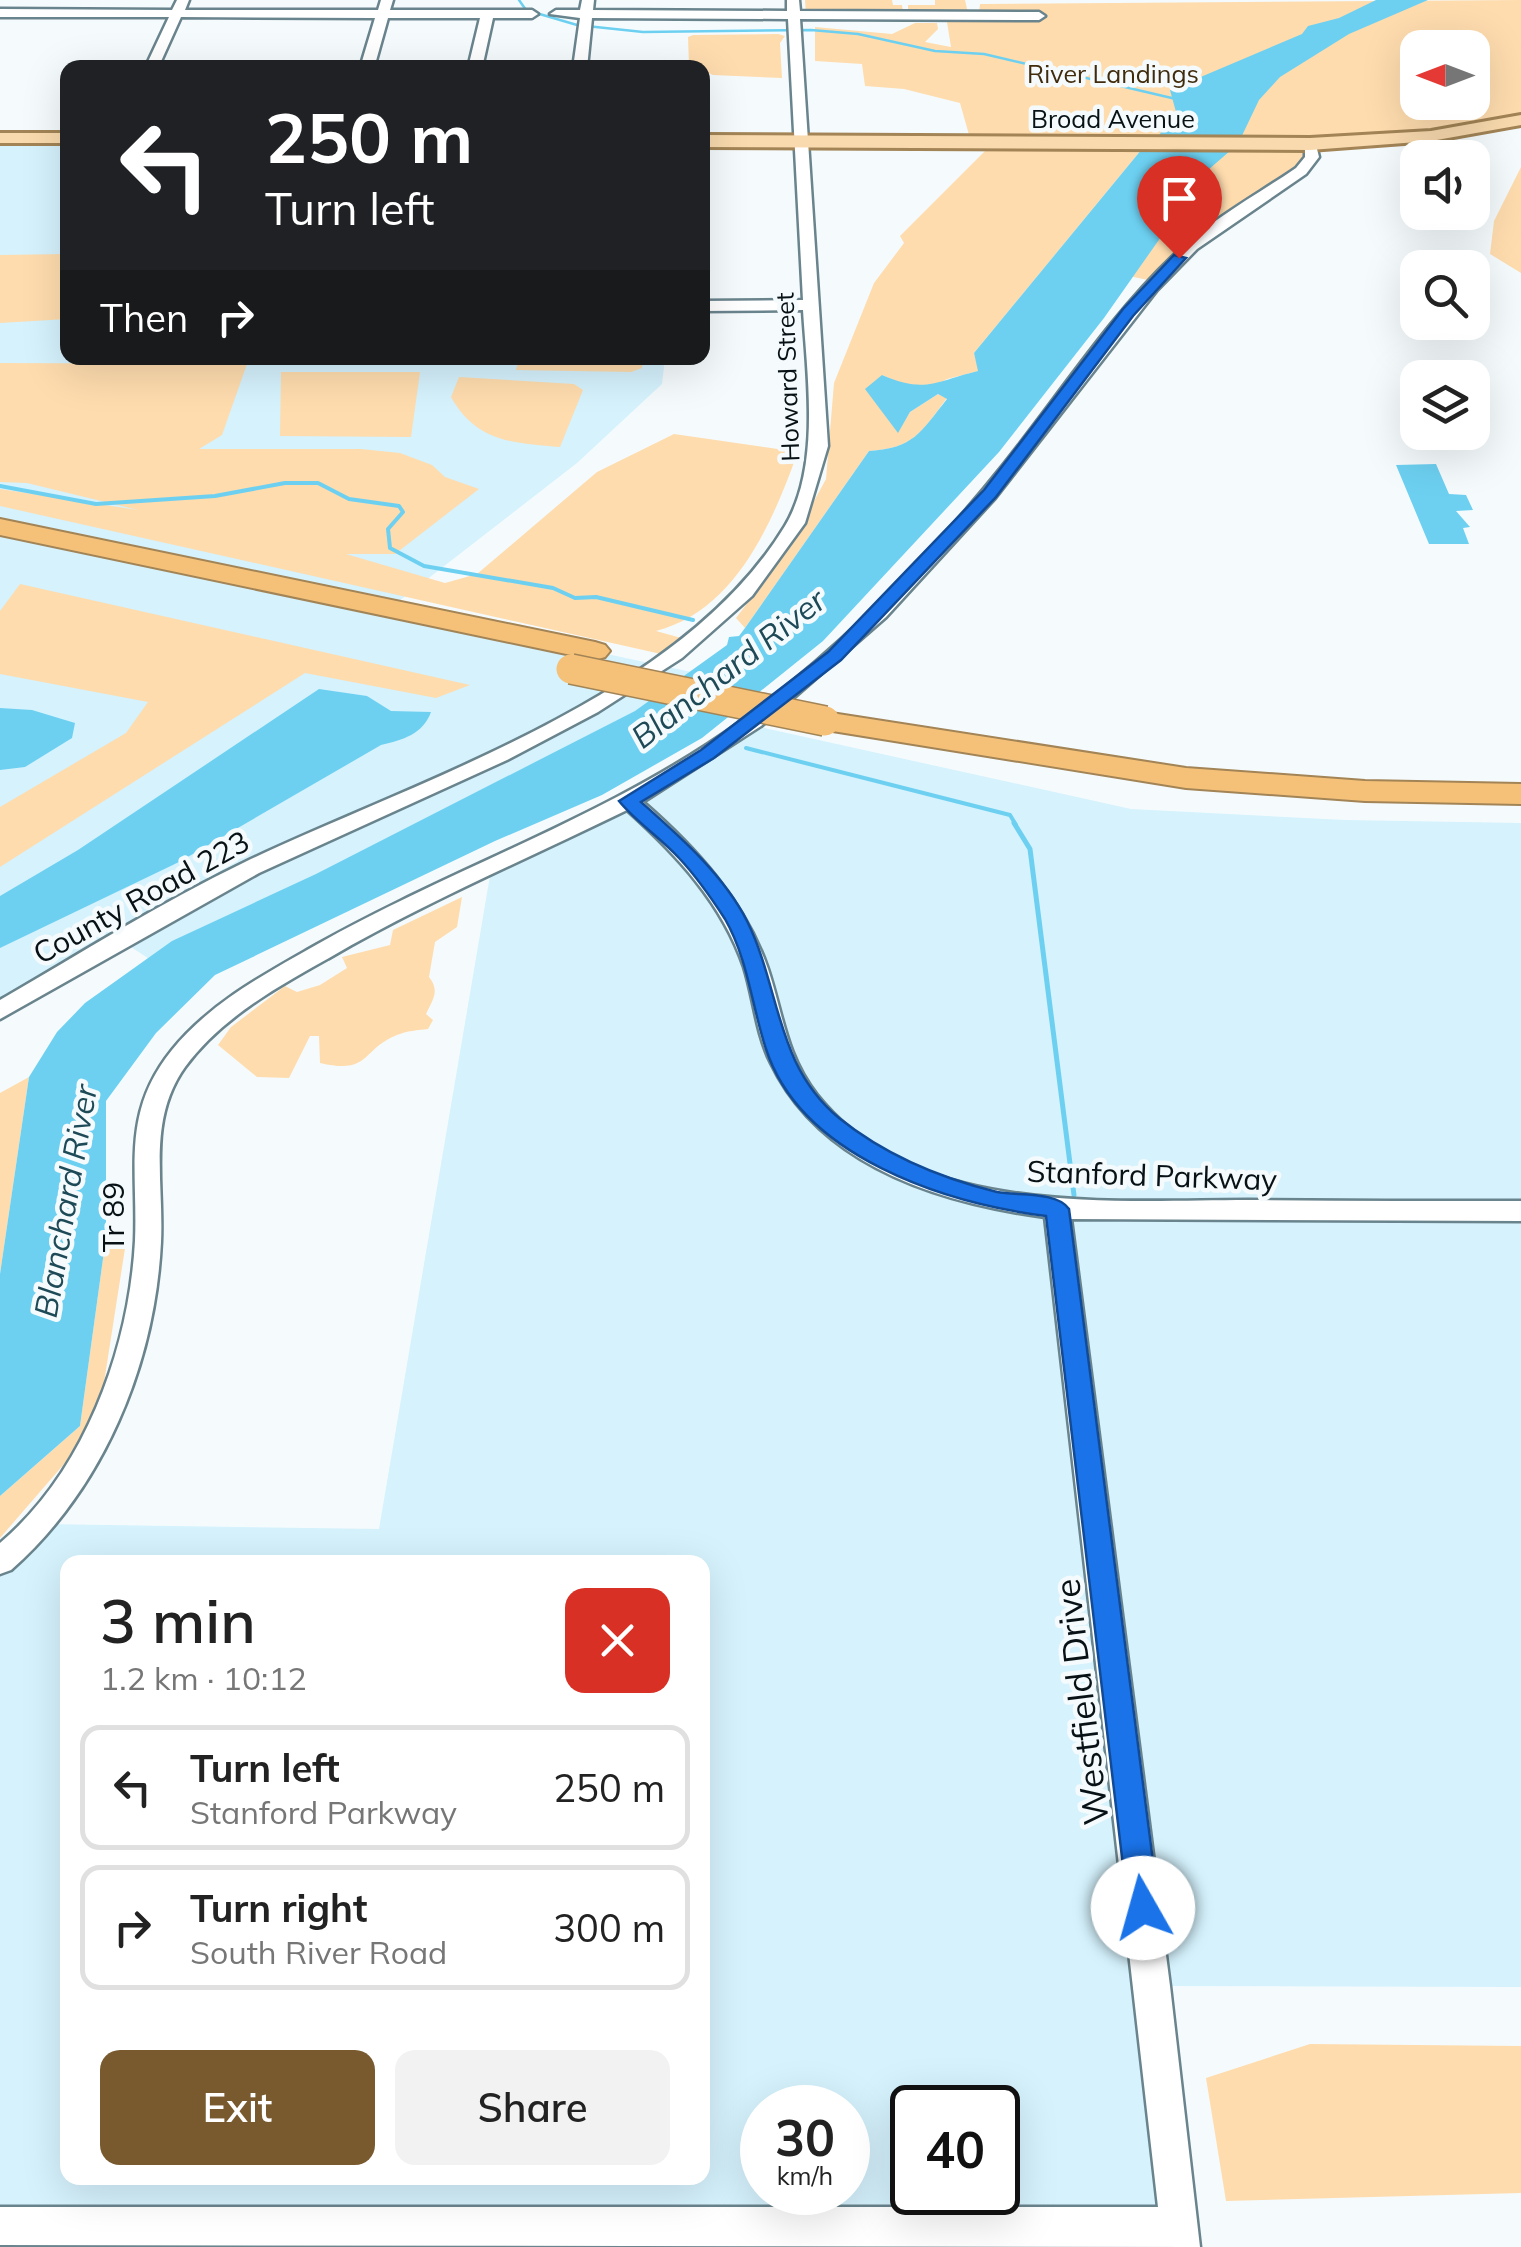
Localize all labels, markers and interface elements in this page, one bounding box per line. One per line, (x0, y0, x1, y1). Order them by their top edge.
north arrow (1400, 30, 1490, 120)
map controls (1400, 30, 1490, 450)
park label: River Landings (1027, 58, 1199, 89)
text: 250 m (265, 93, 473, 181)
icon: left (100, 100, 230, 230)
street label: Broad Avenue (1031, 103, 1195, 134)
button: sound (1400, 140, 1490, 230)
pin (1137, 156, 1222, 259)
icon: arrive (1152, 171, 1207, 226)
text: Turn left (265, 180, 434, 236)
button: search (1400, 250, 1490, 340)
icon: right (208, 290, 263, 345)
street label: Howard Street (769, 292, 805, 462)
text: Then (100, 294, 188, 342)
button: layers (1400, 360, 1490, 450)
water label: Blanchard River (623, 579, 834, 756)
street label: County Road 223 (26, 822, 256, 972)
water label: Blanchard River (25, 1080, 105, 1320)
street label: Stanford Parkway (1026, 1152, 1278, 1198)
street label: Tr 89 (94, 1182, 132, 1252)
street label: Westfield Drive (1044, 1576, 1118, 1828)
text: 3 min (100, 1583, 256, 1658)
button: close (565, 1588, 670, 1693)
text: 1.2 km · 10:12 (100, 1658, 307, 1698)
text: Turn left (190, 1744, 340, 1792)
icon: left (105, 1760, 160, 1815)
text: 250 m (553, 1764, 665, 1812)
text: Stanford Parkway (190, 1792, 457, 1832)
position arrow (1091, 1856, 1195, 1960)
text: Turn right (190, 1884, 367, 1932)
icon: right (105, 1900, 160, 1955)
text: 300 m (553, 1904, 665, 1952)
text: South River Road (190, 1932, 447, 1972)
button: Exit (100, 2050, 375, 2165)
button: Share (395, 2050, 670, 2165)
speed limit sign: 40 (890, 2085, 1020, 2215)
text: 30 (775, 2106, 835, 2169)
text: km/h (777, 2160, 833, 2191)

